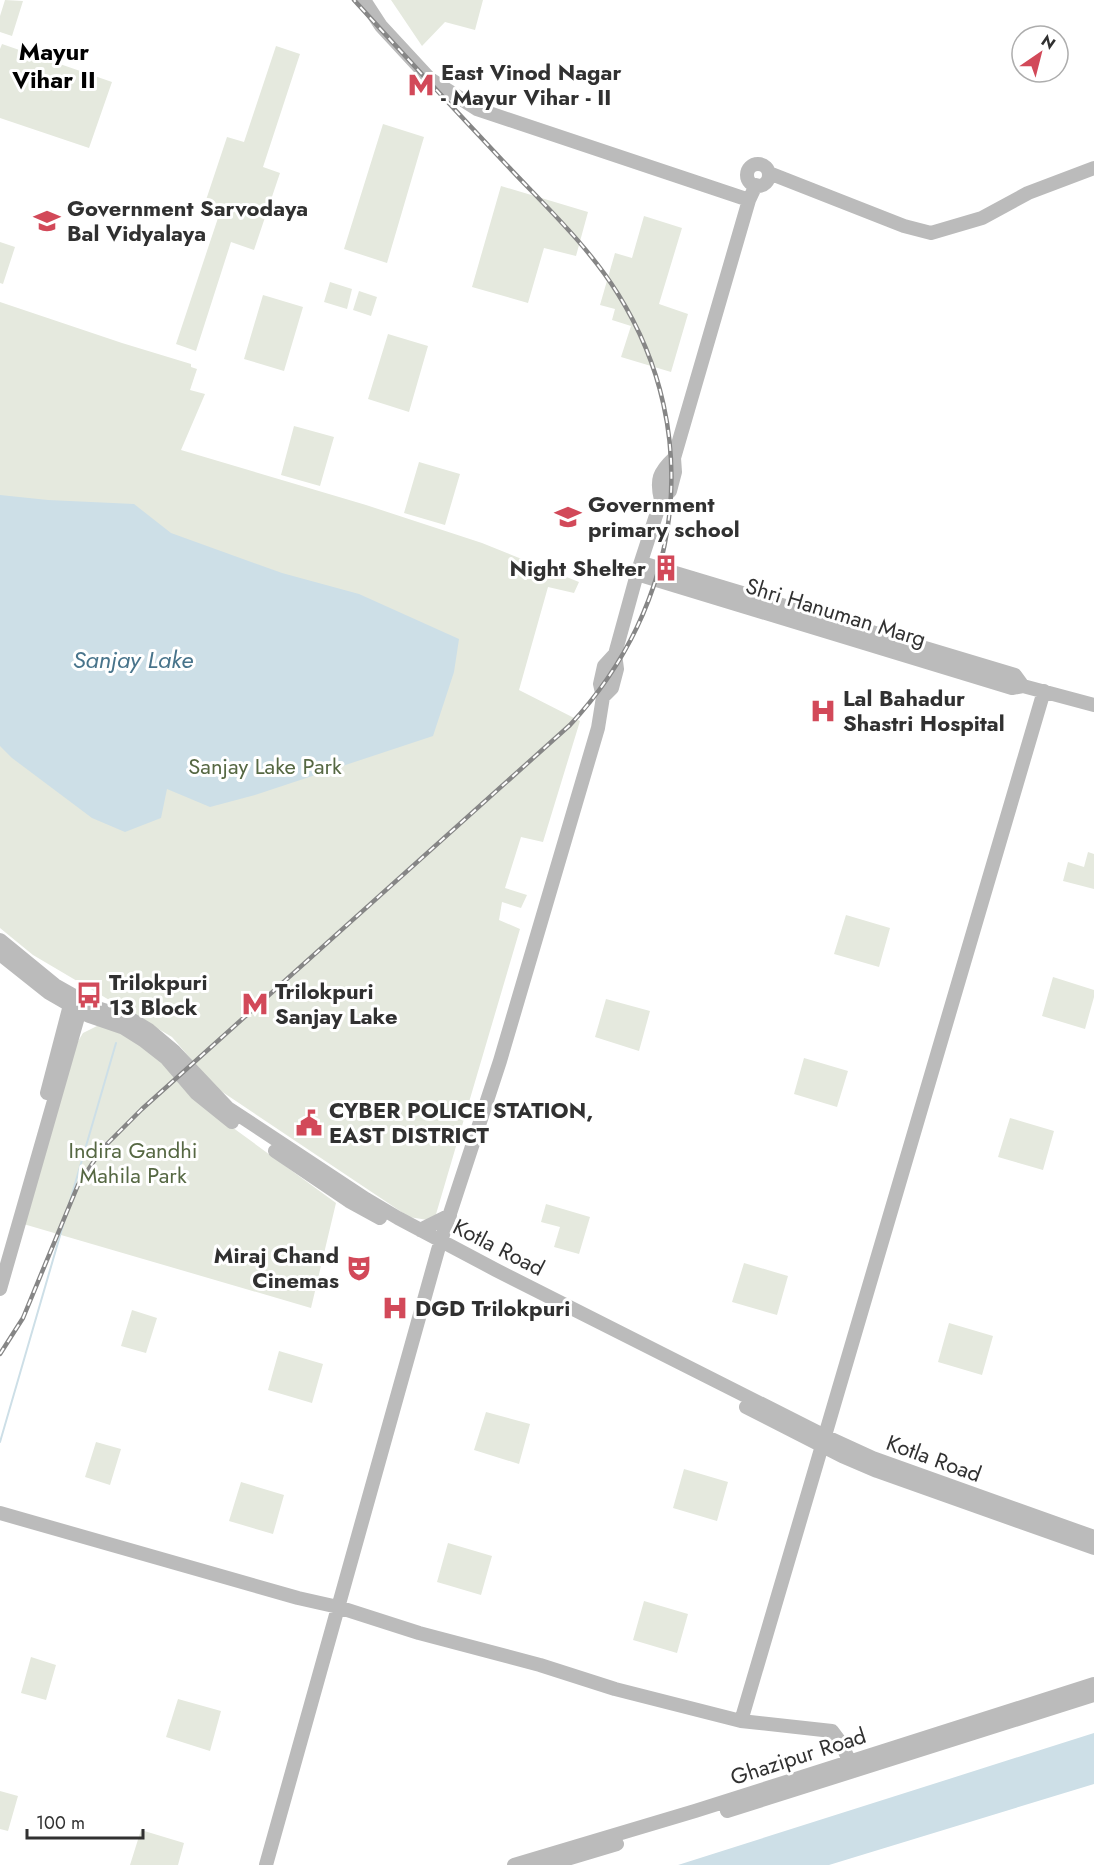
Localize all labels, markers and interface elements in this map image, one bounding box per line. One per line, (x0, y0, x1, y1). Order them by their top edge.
north arrow (1010, 24, 1070, 84)
text: N (1037, 29, 1060, 55)
district label: Mayur Vihar II (11, 34, 96, 97)
place label: East Vinod Nagar - Mayur Vihar - II (441, 56, 621, 113)
metro station icon: East Vinod Nagar - Mayur Vihar - II (406, 70, 436, 100)
place label: Government Sarvodaya Bal Vidyalaya (67, 192, 308, 249)
school or university icon: Government Sarvodaya Bal Vidyalaya (32, 206, 62, 236)
place label: Government primary school (588, 488, 740, 545)
school or university icon: Government primary school (553, 502, 583, 532)
place label: Night Shelter (509, 552, 646, 584)
building icon: Night Shelter (651, 553, 681, 583)
street label: Shri Hanuman Marg (742, 569, 930, 655)
water label: Sanjay Lake (73, 642, 193, 677)
place label: Lal Bahadur Shastri Hospital (843, 682, 1005, 739)
hospital icon: Lal Bahadur Shastri Hospital (808, 696, 838, 726)
park label: Sanjay Lake Park (188, 750, 342, 782)
place label: Trilokpuri 13 Block (109, 966, 208, 1023)
place label: Trilokpuri Sanjay Lake (275, 975, 398, 1032)
bus stop icon: Trilokpuri 13 Block (74, 980, 104, 1010)
metro station icon: Trilokpuri Sanjay Lake (240, 989, 270, 1019)
place label: CYBER POLICE STATION, EAST DISTRICT (329, 1094, 593, 1151)
public building icon: CYBER POLICE STATION, EAST DISTRICT (294, 1108, 324, 1138)
park label: Indira Gandhi Mahila Park (69, 1134, 197, 1191)
street label: Kotla Road (448, 1210, 550, 1284)
place label: Miraj Chand Cinemas (214, 1239, 339, 1296)
theatre icon: Miraj Chand Cinemas (344, 1253, 374, 1283)
place label: DGD Trilokpuri (415, 1292, 570, 1324)
hospital icon: DGD Trilokpuri (380, 1293, 410, 1323)
street label: Kotla Road (882, 1426, 986, 1490)
street label: Ghazipur Road (726, 1719, 870, 1793)
scale bar (27, 1802, 142, 1840)
text: 100 m (36, 1810, 85, 1836)

